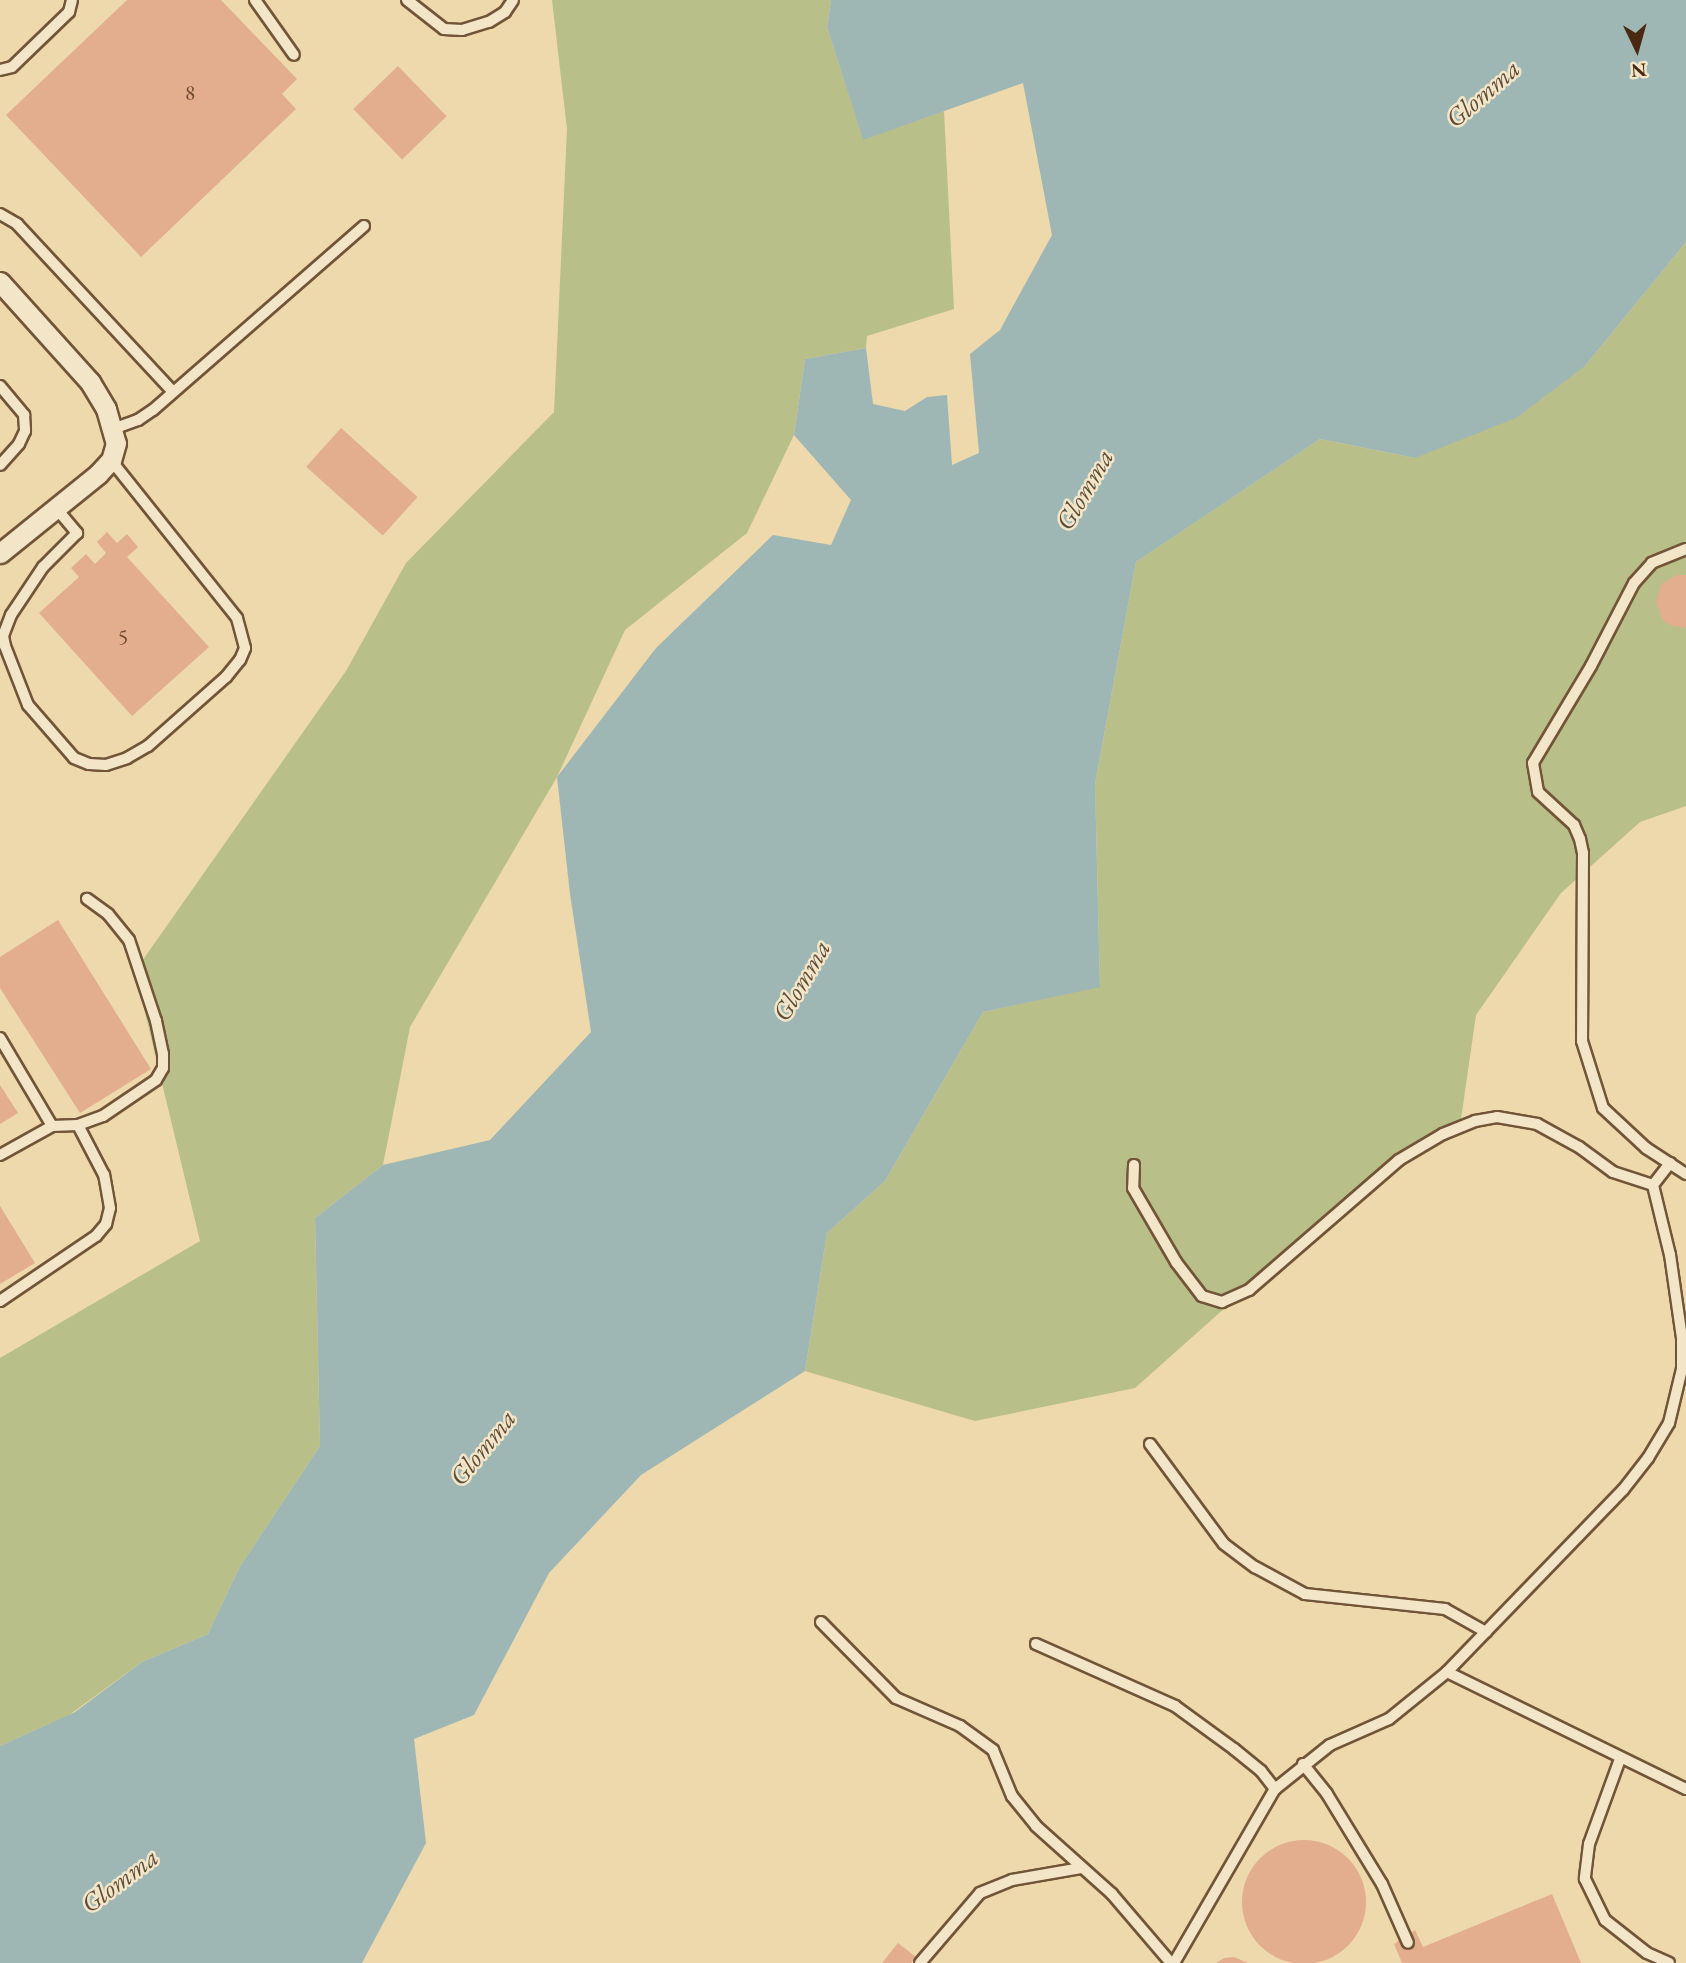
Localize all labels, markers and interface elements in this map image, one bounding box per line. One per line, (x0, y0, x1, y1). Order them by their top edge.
north arrow (1602, 14, 1672, 84)
water label: Glomma (1439, 53, 1527, 135)
text: N (1630, 57, 1648, 84)
house number: 8 (185, 80, 195, 106)
water label: Glomma (1049, 444, 1121, 536)
house number: 5 (118, 624, 128, 650)
water label: Glomma (766, 935, 838, 1027)
water label: Glomma (443, 1404, 523, 1492)
water label: Glomma (75, 1842, 165, 1920)

